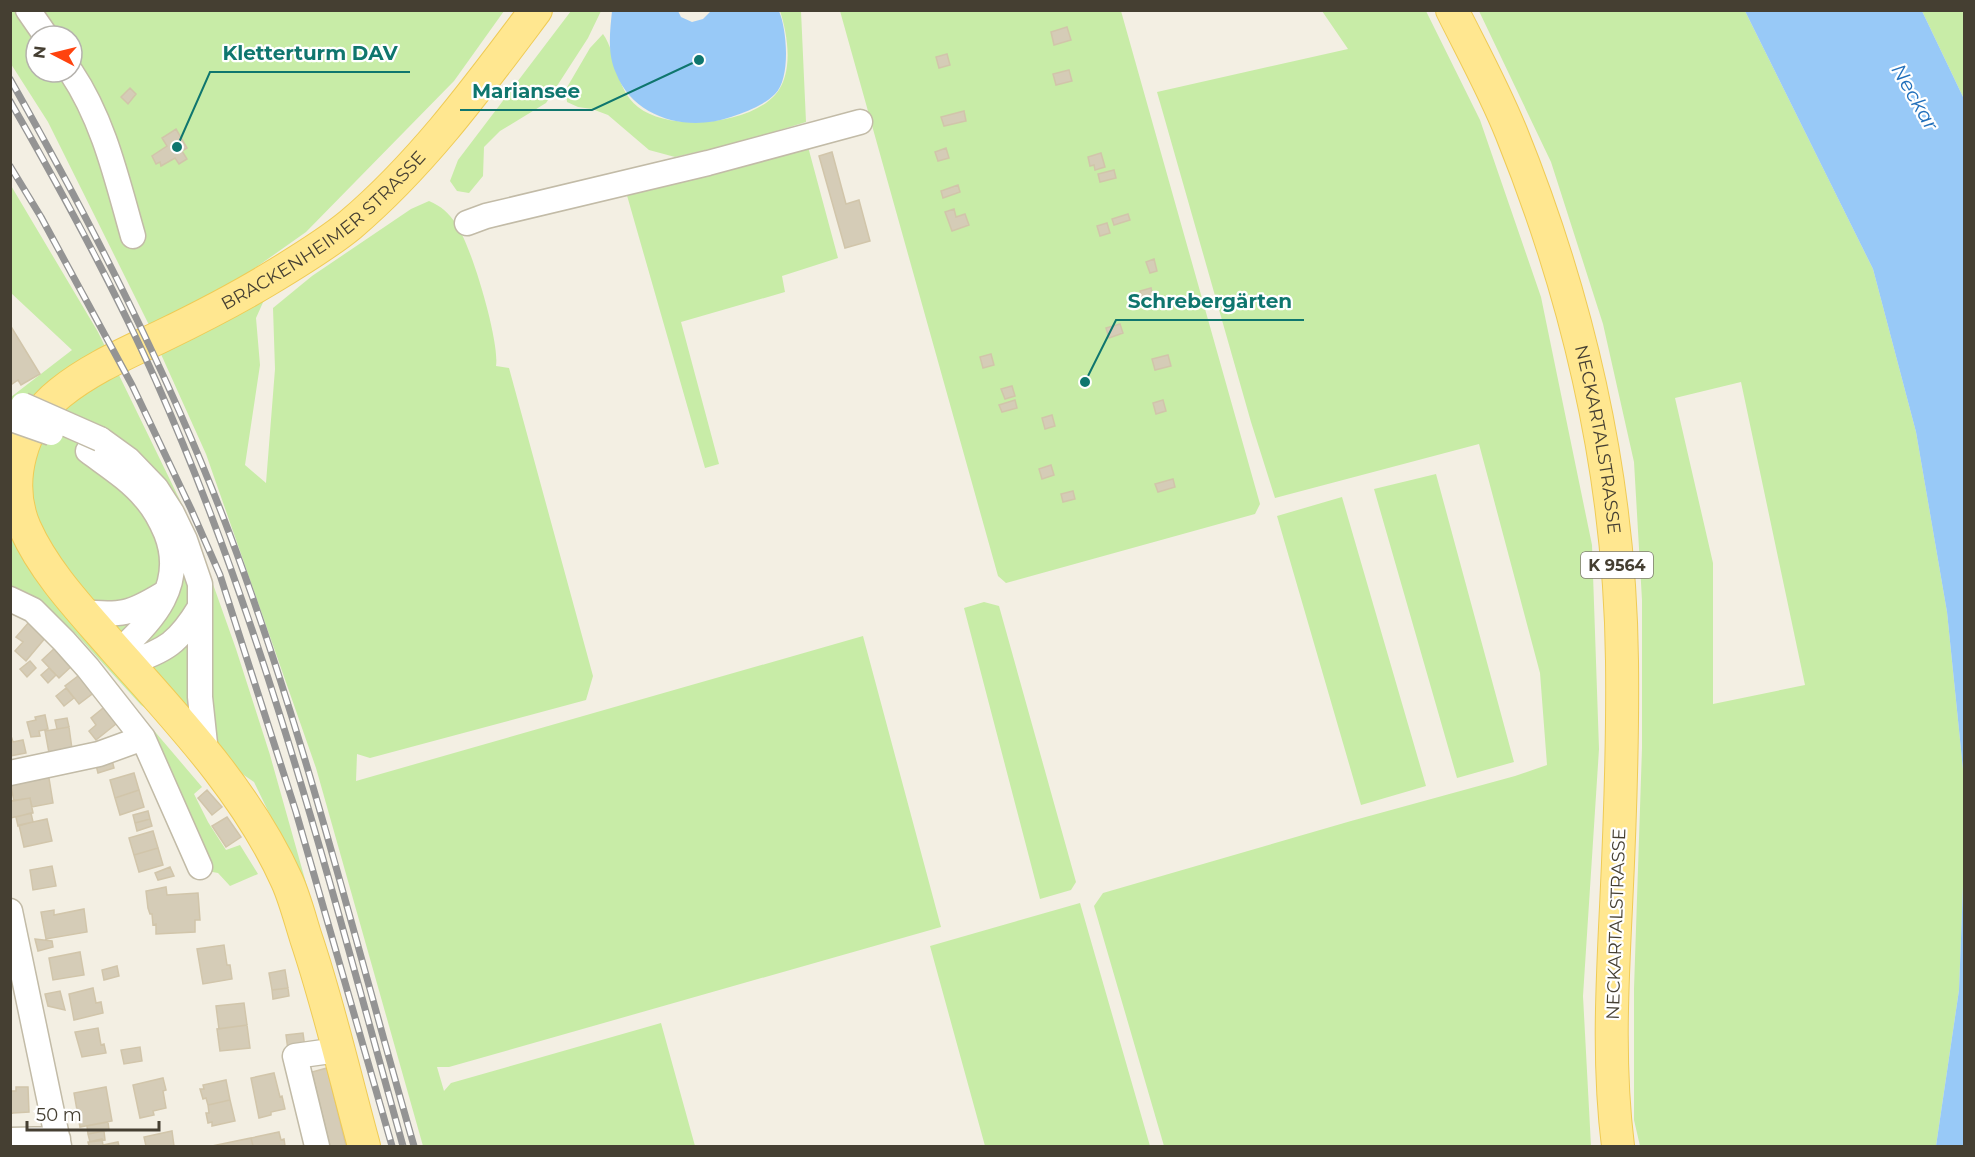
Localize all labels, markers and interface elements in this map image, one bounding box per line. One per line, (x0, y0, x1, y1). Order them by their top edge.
north arrow (24, 24, 84, 84)
callout: Kletterturm DAV (210, 34, 410, 72)
text: Kletterturm DAV (222, 41, 399, 65)
text: N (29, 45, 50, 60)
water label: Neckar (1886, 60, 1944, 135)
callout: Mariansee (460, 72, 592, 110)
text: Mariansee (472, 79, 580, 103)
street label: BRACKENHEIMER STRASSE (218, 146, 430, 315)
callout: Schrebergärten (1116, 282, 1304, 320)
text: Schrebergärten (1128, 289, 1292, 313)
street label: NECKARTALSTRASSE (1570, 343, 1625, 535)
road number: K 9564 (1581, 552, 1653, 578)
street label: NECKARTALSTRASSE (1602, 828, 1630, 1020)
scale bar (27, 1094, 159, 1132)
text: 50 m (36, 1104, 82, 1126)

